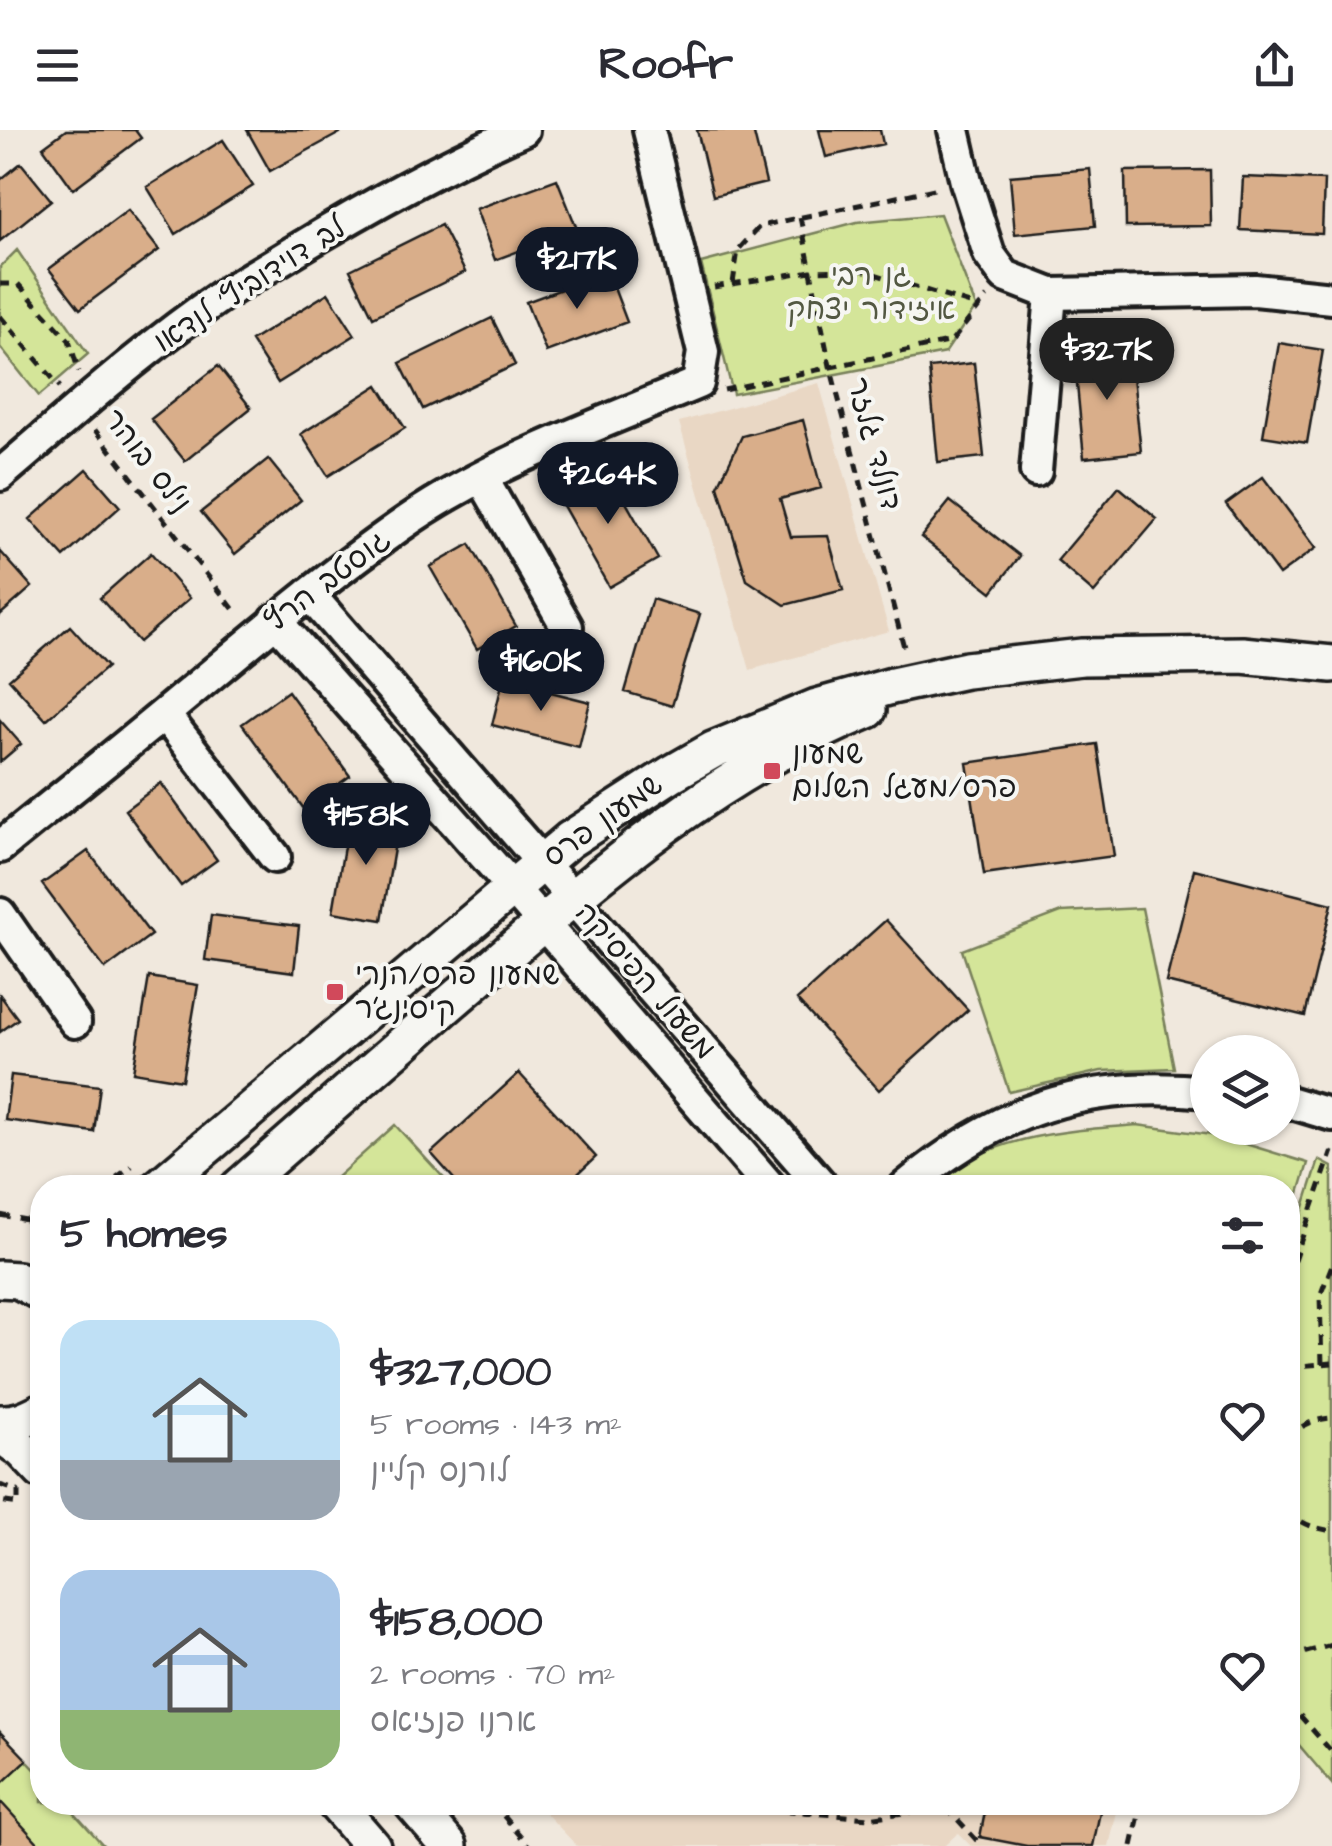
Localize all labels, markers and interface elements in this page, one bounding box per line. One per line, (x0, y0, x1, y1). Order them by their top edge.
text: Roofr (599, 34, 733, 96)
icon: menu (30, 38, 85, 93)
icon: share (1247, 38, 1302, 93)
street label: לב דוידוביץ' לנדאו (146, 206, 355, 363)
pin: $217K (507, 227, 647, 312)
text: $217K (537, 237, 617, 282)
park label: גן רבי איזידור יצחק (787, 255, 955, 331)
pin: $327K (1037, 318, 1177, 403)
text: $327K (1061, 328, 1153, 373)
street label: דונלד גלזר (836, 373, 912, 515)
street label: נילס בוהר (93, 400, 201, 522)
pin: $264K (538, 442, 678, 527)
text: $264K (559, 452, 657, 497)
street label: גוסטב הרץ (256, 520, 400, 642)
pin: $160K (471, 629, 611, 714)
text: $160K (500, 639, 582, 684)
place label: שמעון פרס/מעגל השלום (792, 733, 1016, 809)
marker: שמעון פרס/מעגל השלום (761, 760, 783, 782)
street label: שמעון פרס (535, 764, 671, 878)
pin: $158K (296, 783, 436, 868)
text: $158K (324, 793, 408, 838)
street label: משעול הפיסיקה (565, 893, 725, 1069)
place label: שמעון פרס/הנרי קיסינג׳ר (355, 954, 559, 1030)
marker: שמעון פרס/הנרי קיסינג׳ר (324, 981, 346, 1003)
map controls (1190, 1035, 1300, 1145)
button: layers (1190, 1035, 1300, 1145)
text: 5 homes (60, 1206, 227, 1264)
icon: filters (1215, 1208, 1270, 1263)
text: $327,000 (370, 1344, 552, 1402)
icon: home (140, 1360, 260, 1480)
icon: heart (1215, 1393, 1270, 1448)
text: 5 rooms · 143 m² (370, 1402, 622, 1447)
text: לורנס קליין (370, 1449, 509, 1494)
text: $158,000 (370, 1594, 543, 1652)
icon: home (140, 1610, 260, 1730)
icon: heart (1215, 1643, 1270, 1698)
text: 2 rooms · 70 m² (370, 1652, 615, 1697)
text: ארנו פנזיאס (370, 1699, 536, 1744)

